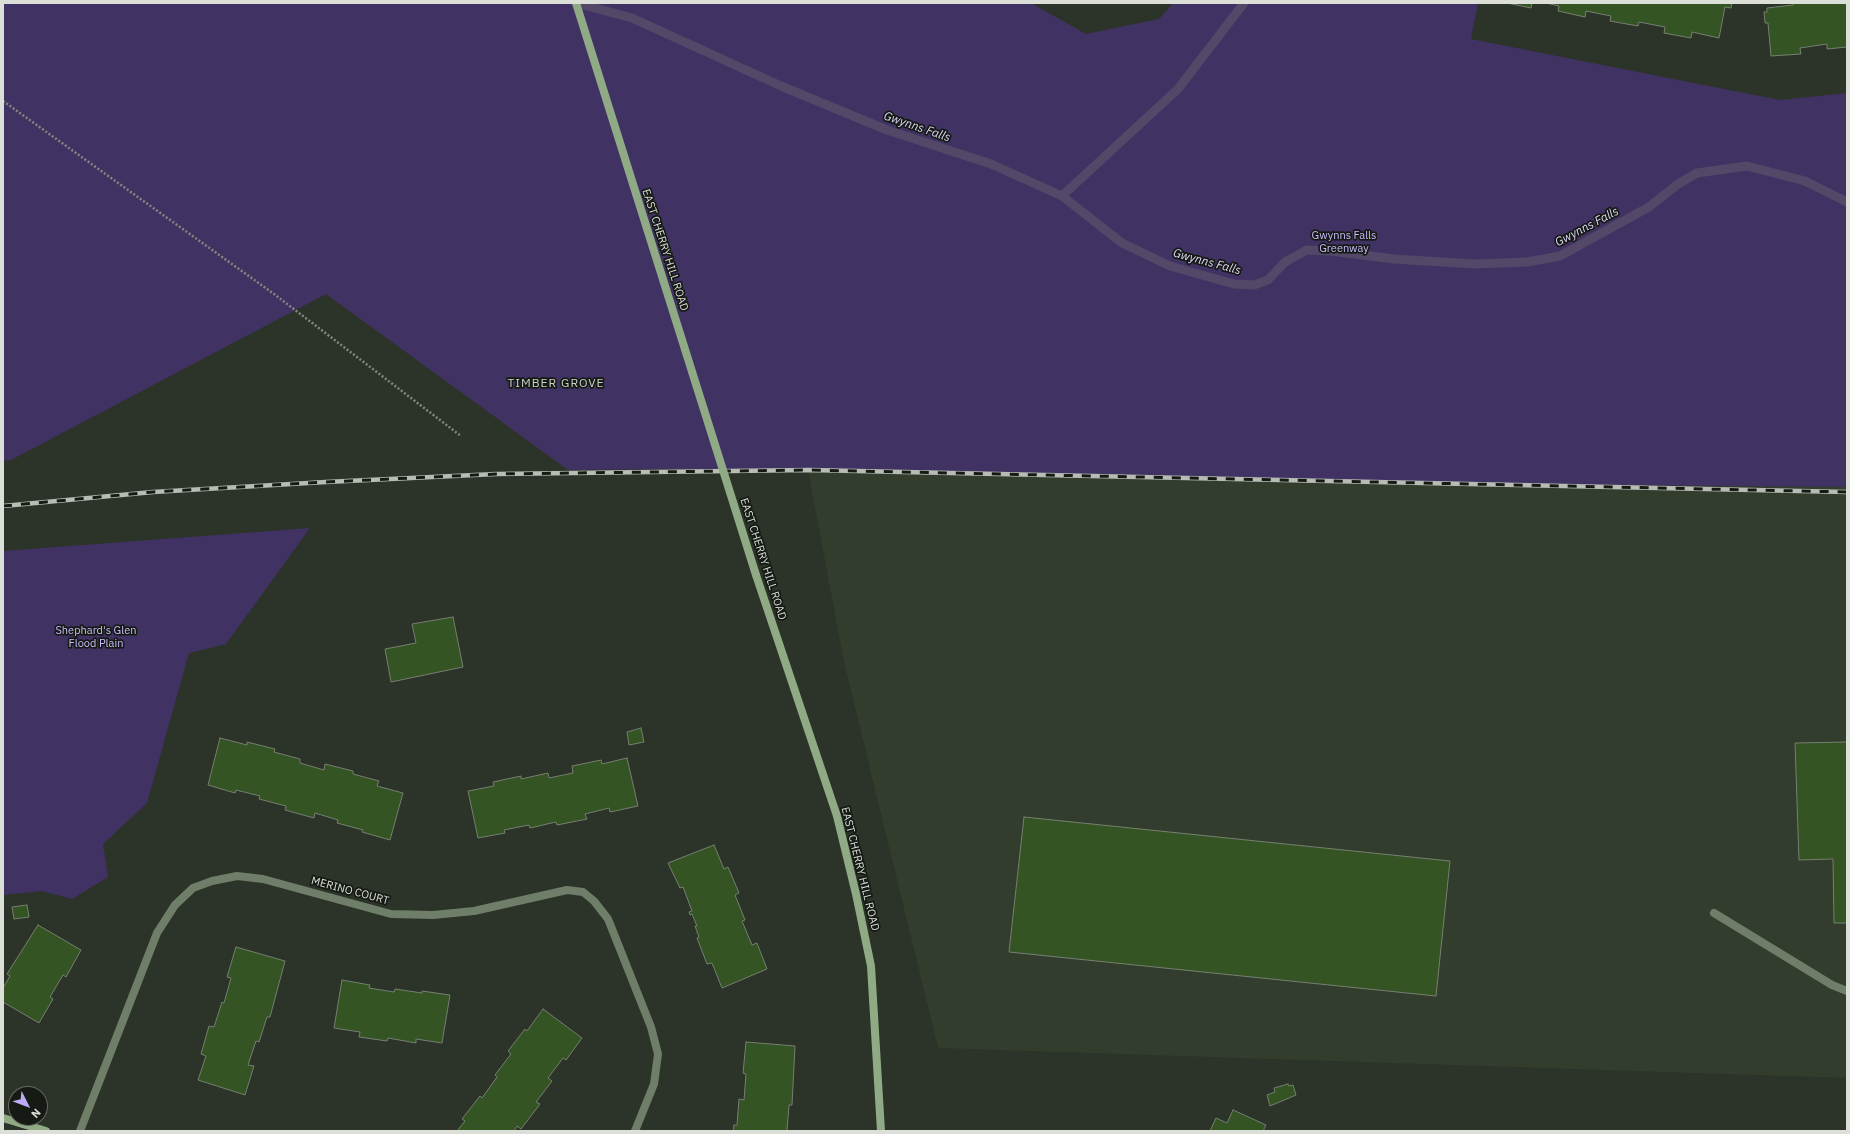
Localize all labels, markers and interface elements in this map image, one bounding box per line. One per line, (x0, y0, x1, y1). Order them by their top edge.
water label: Gwynns Falls (882, 109, 952, 145)
street label: EAST CHERRY HILL ROAD (639, 187, 691, 313)
water label: Gwynns Falls (1553, 204, 1621, 250)
park label: Gwynns Falls Greenway (1312, 229, 1376, 255)
water label: Gwynns Falls (1171, 246, 1243, 278)
district label: TIMBER GROVE (507, 377, 605, 391)
street label: EAST CHERRY HILL ROAD (737, 496, 789, 622)
park label: Shephard's Glen Flood Plain (55, 624, 137, 650)
street label: EAST CHERRY HILL ROAD (838, 806, 882, 932)
street label: MERINO COURT (310, 874, 390, 908)
north arrow (8, 1086, 48, 1126)
text: N (28, 1106, 44, 1121)

